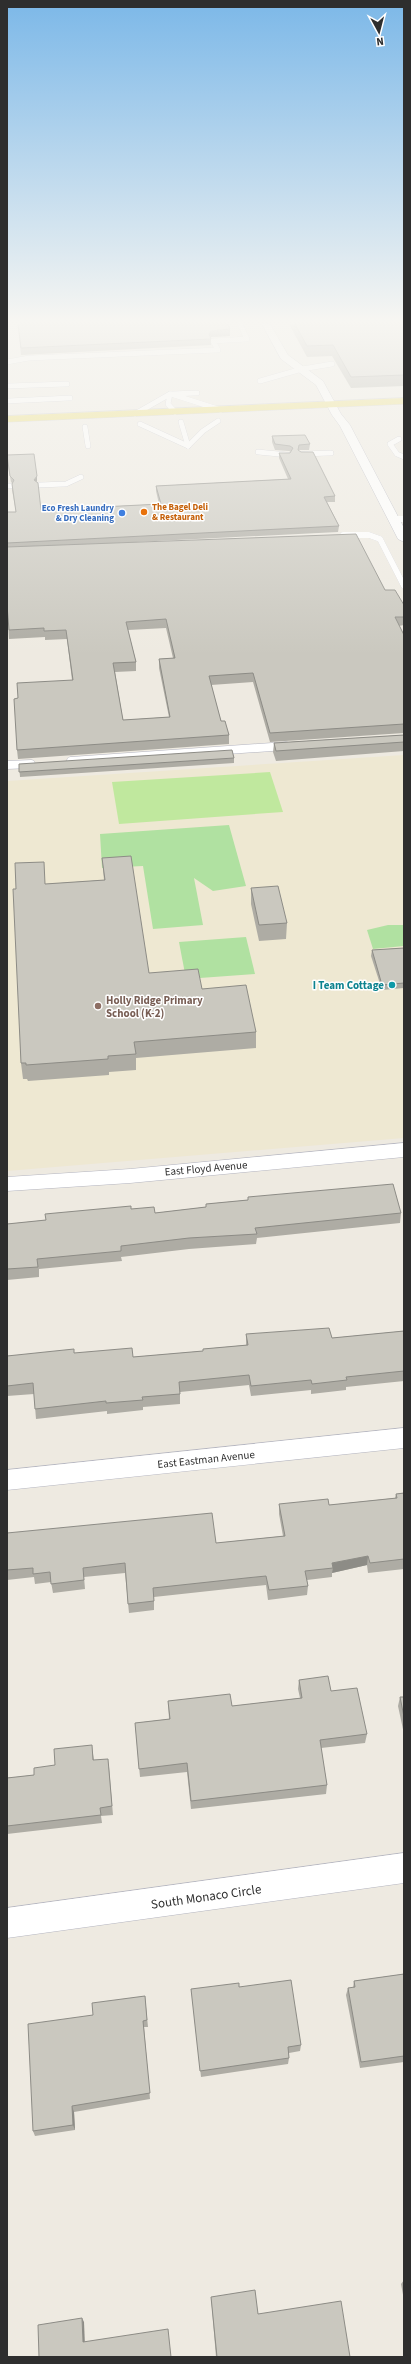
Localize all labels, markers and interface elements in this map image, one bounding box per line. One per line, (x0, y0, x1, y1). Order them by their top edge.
north arrow (359, 12, 399, 52)
text: N (376, 34, 385, 49)
place label: The Bagel Deli & Restaurant (152, 501, 208, 524)
place label: Eco Fresh Laundry & Dry Cleaning (42, 502, 114, 525)
marker: The Bagel Deli & Restaurant (139, 507, 149, 517)
marker: Eco Fresh Laundry & Dry Cleaning (117, 508, 127, 518)
place label: I Team Cottage (313, 978, 384, 993)
marker: I Team Cottage (387, 980, 397, 990)
place label: Holly Ridge Primary School (K-2) (106, 993, 203, 1021)
marker: Holly Ridge Primary School (K-2) (93, 1001, 103, 1011)
street label: East Floyd Avenue (164, 1157, 249, 1180)
street label: East Eastman Avenue (157, 1447, 256, 1472)
street label: South Monaco Circle (150, 1880, 262, 1914)

